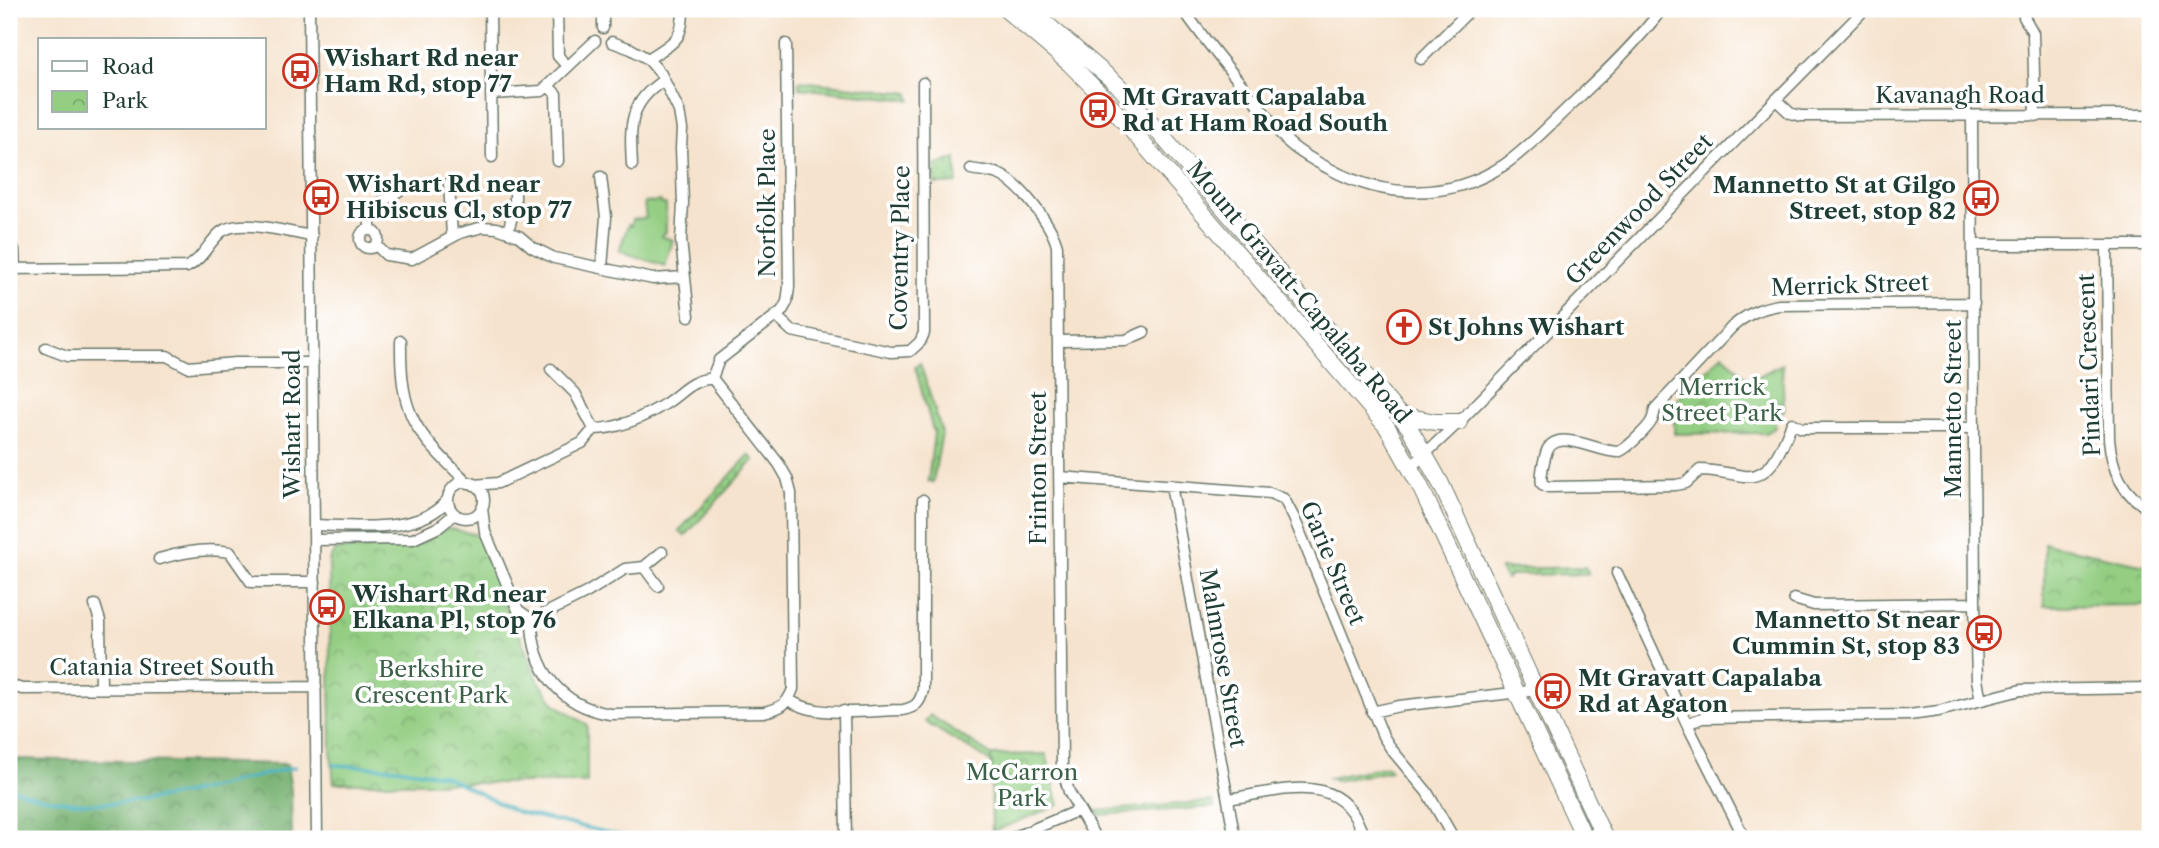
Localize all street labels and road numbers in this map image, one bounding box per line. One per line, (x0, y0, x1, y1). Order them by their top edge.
street label: Kavanagh Road (1875, 81, 2045, 109)
street label: Norfolk Place (753, 128, 781, 278)
street label: Greenwood Street (1560, 128, 1718, 290)
street label: Mount Gravatt-Capalaba Road (1181, 155, 1417, 429)
street label: Coventry Place (885, 165, 915, 331)
street label: Merrick Street (1770, 268, 1930, 302)
street label: Pindari Crescent (2072, 273, 2106, 457)
street label: Mannetto Street (1939, 320, 1967, 498)
street label: Wishart Road (278, 349, 306, 500)
street label: Frinton Street (1024, 391, 1052, 545)
street label: Garie Street (1294, 497, 1372, 629)
street label: Malmrose Street (1193, 566, 1253, 750)
street label: Catania Street South (49, 653, 275, 681)

